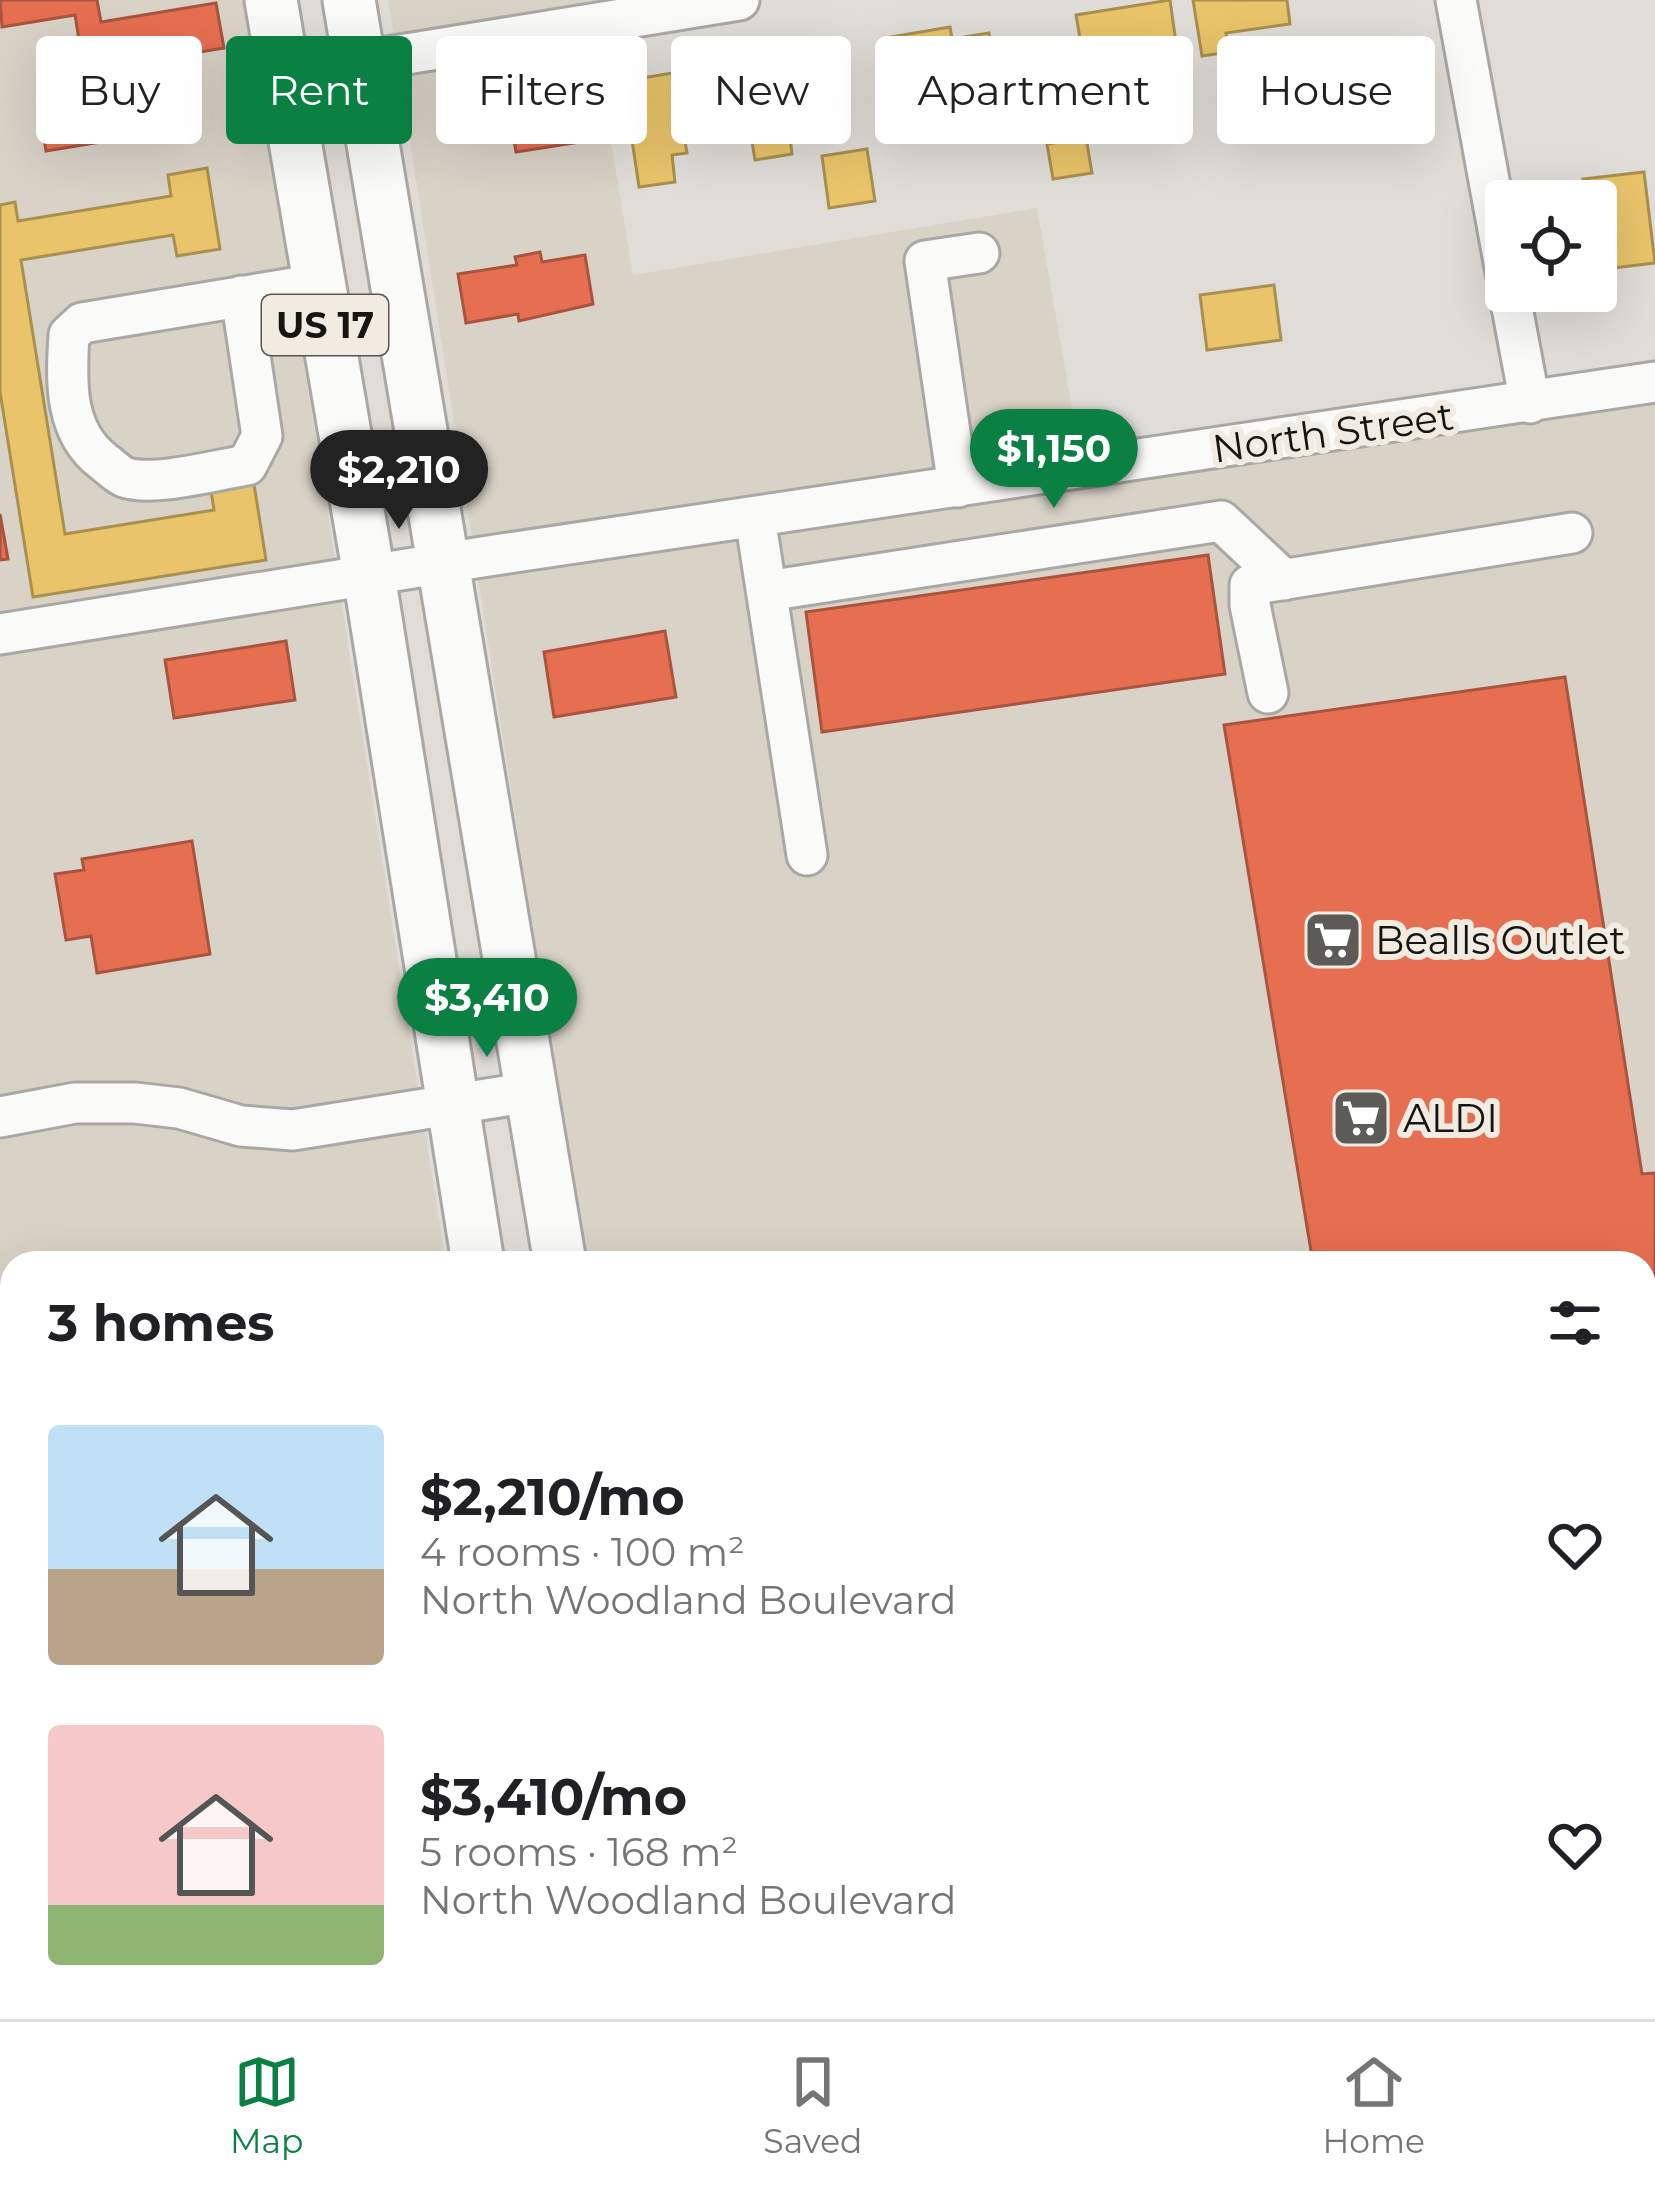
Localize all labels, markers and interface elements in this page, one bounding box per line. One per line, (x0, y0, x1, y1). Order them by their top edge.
chip: Buy (36, 36, 202, 144)
chip: Rent (226, 36, 412, 144)
chip: Filters (436, 36, 647, 144)
chip: New (671, 36, 851, 144)
chip: Apartment (875, 36, 1193, 144)
chip: House (1217, 36, 1435, 144)
map controls (1485, 180, 1617, 312)
button: locate (1485, 180, 1617, 312)
road number: US 17 (262, 295, 388, 355)
street label: North Street (1209, 391, 1457, 473)
pin: $1,150 (956, 409, 1152, 511)
text: $1,150 (997, 424, 1111, 472)
pin: $2,210 (301, 430, 497, 532)
text: $2,210 (337, 445, 461, 493)
supermarket icon: Bealls Outlet (1302, 909, 1364, 971)
place label: Bealls Outlet (1375, 916, 1625, 964)
pin: $3,410 (389, 958, 585, 1060)
text: $3,410 (424, 973, 550, 1021)
supermarket icon: ALDI (1330, 1087, 1392, 1149)
place label: ALDI (1403, 1094, 1498, 1142)
icon: filters (1542, 1290, 1608, 1356)
text: 3 homes (48, 1292, 274, 1354)
text: $2,210/mo (420, 1466, 685, 1528)
icon: home (144, 1473, 288, 1617)
icon: heart (1542, 1512, 1608, 1578)
text: 4 rooms · 100 m² (420, 1528, 745, 1576)
text: North Woodland Boulevard (420, 1576, 957, 1624)
text: $3,410/mo (420, 1766, 687, 1828)
icon: home (144, 1773, 288, 1917)
icon: heart (1542, 1812, 1608, 1878)
text: 5 rooms · 168 m² (420, 1828, 738, 1876)
text: North Woodland Boulevard (420, 1876, 957, 1924)
tab: Map (230, 2049, 303, 2161)
tab: Saved (763, 2049, 863, 2161)
tab: Home (1323, 2049, 1425, 2161)

